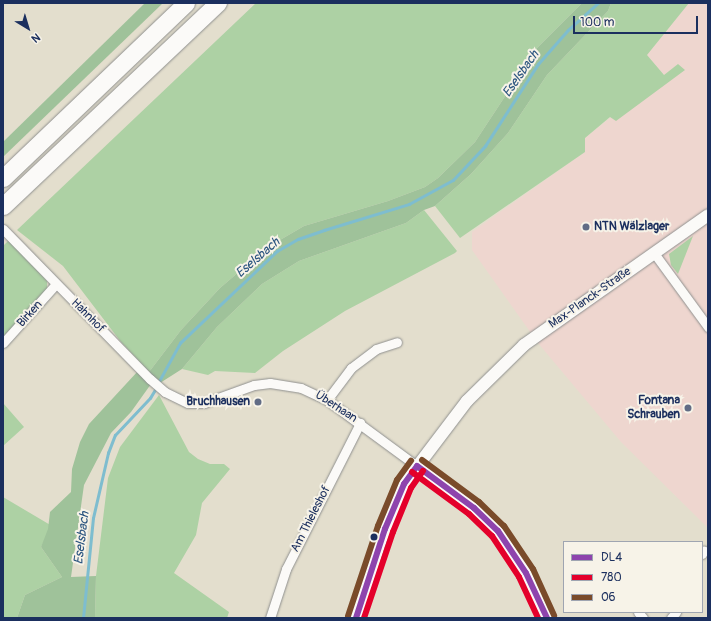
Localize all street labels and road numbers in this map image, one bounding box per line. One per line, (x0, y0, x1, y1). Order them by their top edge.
street label: Max-Planck-Straße (546, 264, 634, 332)
street label: Hahnhof (68, 296, 108, 336)
street label: Birken (14, 298, 46, 330)
street label: Überhaan (312, 388, 360, 426)
street label: Am Thieleshof (288, 484, 334, 554)

